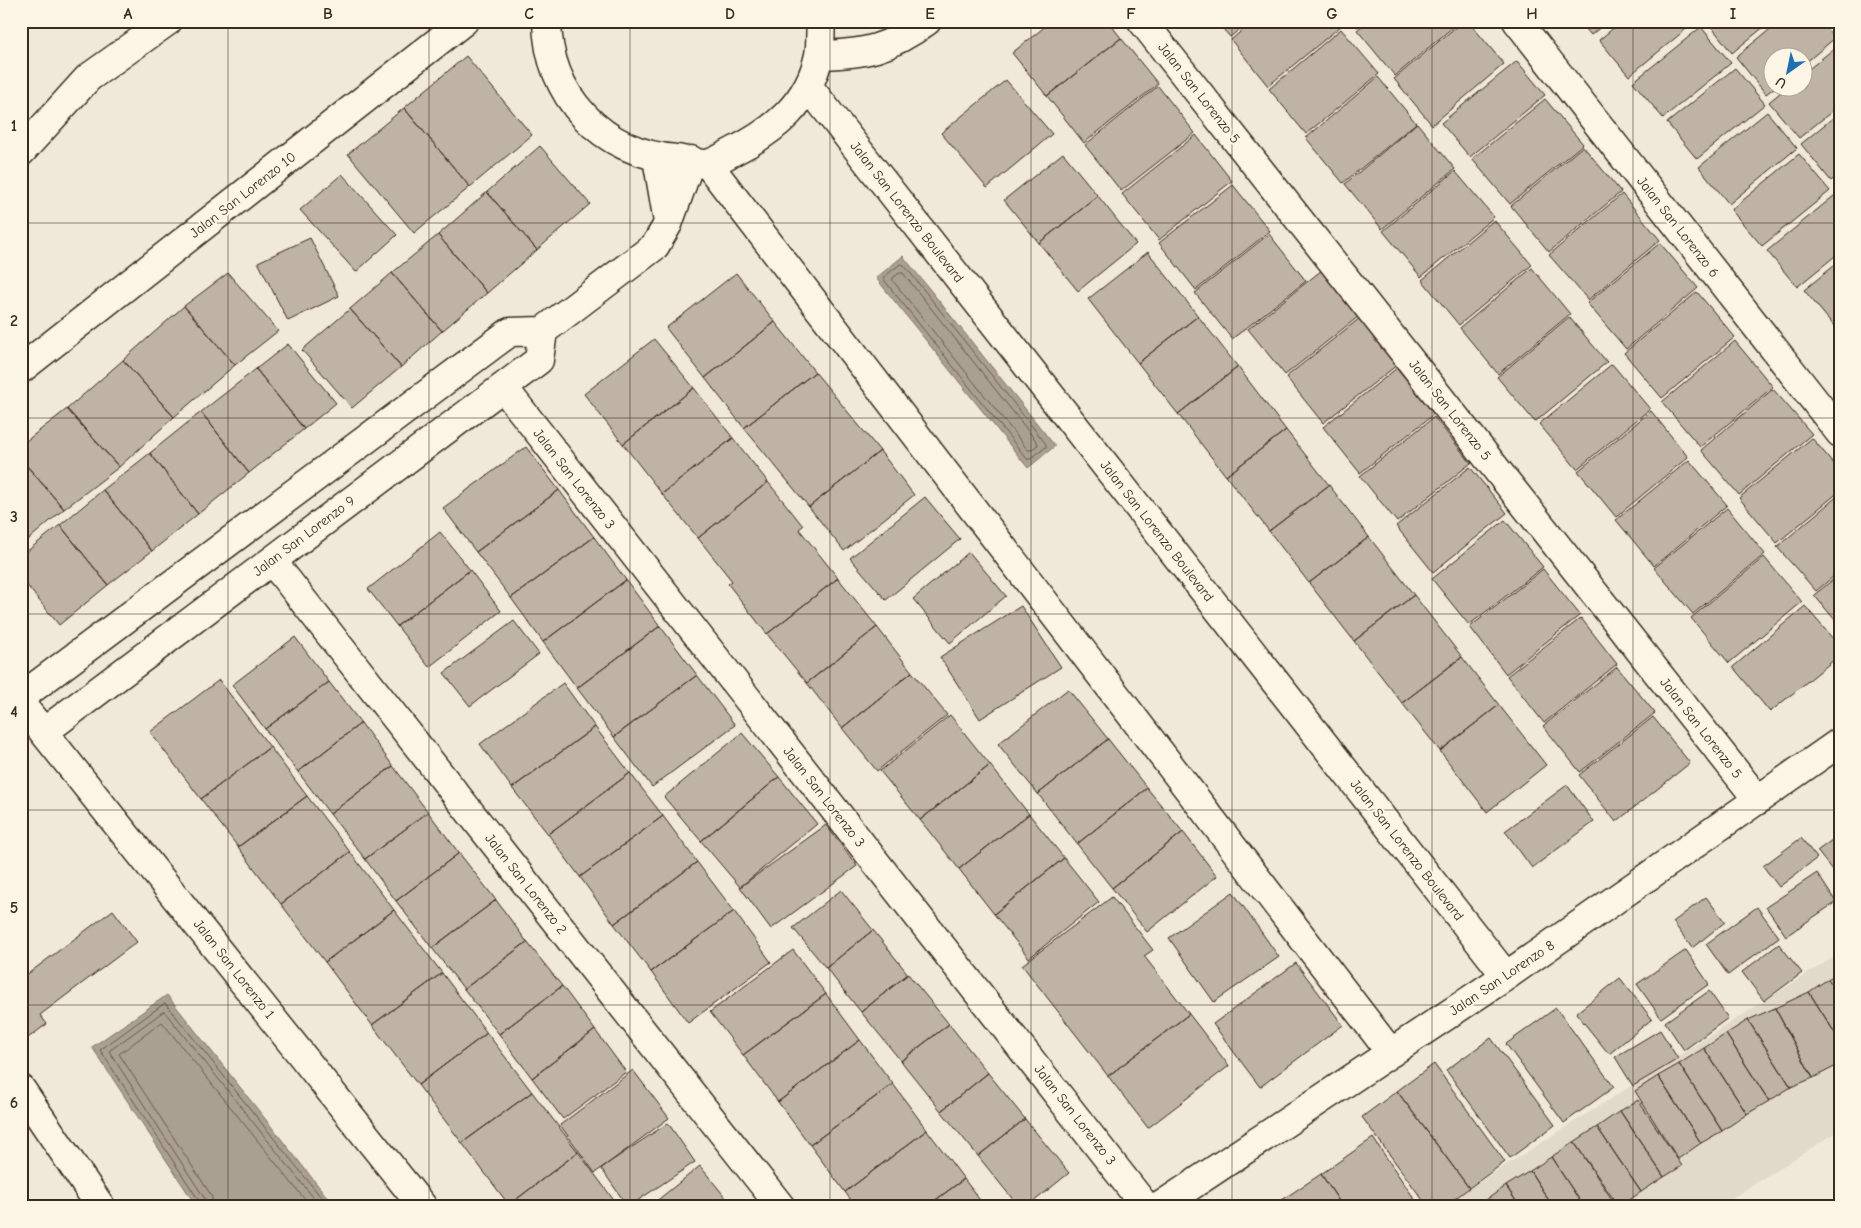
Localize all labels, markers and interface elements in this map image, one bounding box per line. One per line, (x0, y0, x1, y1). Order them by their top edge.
text: A (124, 5, 133, 23)
text: B (323, 5, 333, 23)
text: C (524, 5, 534, 23)
text: D (725, 5, 735, 23)
text: E (925, 5, 935, 23)
text: F (1126, 5, 1136, 23)
text: G (1326, 5, 1338, 23)
text: H (1526, 5, 1538, 23)
text: I (1730, 5, 1736, 23)
street label: Jalan San Lorenzo 5 (1154, 39, 1244, 147)
north arrow (1764, 48, 1814, 98)
text: U (1773, 73, 1790, 92)
text: 1 (11, 117, 17, 135)
street label: Jalan San Lorenzo Boulevard (847, 138, 967, 286)
street label: Jalan San Lorenzo 10 (187, 148, 299, 242)
street label: Jalan San Lorenzo 6 (1633, 173, 1723, 281)
text: 2 (10, 312, 18, 330)
street label: Jalan San Lorenzo 5 (1405, 356, 1495, 464)
street label: Jalan San Lorenzo 3 (529, 425, 619, 533)
street label: Jalan San Lorenzo Boulevard (1097, 457, 1217, 605)
street label: Jalan San Lorenzo 9 (250, 492, 358, 580)
text: 3 (10, 508, 18, 526)
street label: Jalan San Lorenzo 5 (1656, 674, 1746, 782)
text: 4 (10, 703, 18, 721)
street label: Jalan San Lorenzo 3 (779, 743, 869, 851)
street label: Jalan San Lorenzo Boulevard (1347, 776, 1467, 924)
street label: Jalan San Lorenzo 2 (481, 830, 571, 938)
text: 5 (10, 899, 18, 917)
street label: Jalan San Lorenzo 1 (190, 916, 278, 1022)
street label: Jalan San Lorenzo 8 (1446, 937, 1558, 1019)
street label: Jalan San Lorenzo 3 (1030, 1061, 1120, 1169)
text: 6 (10, 1094, 18, 1112)

